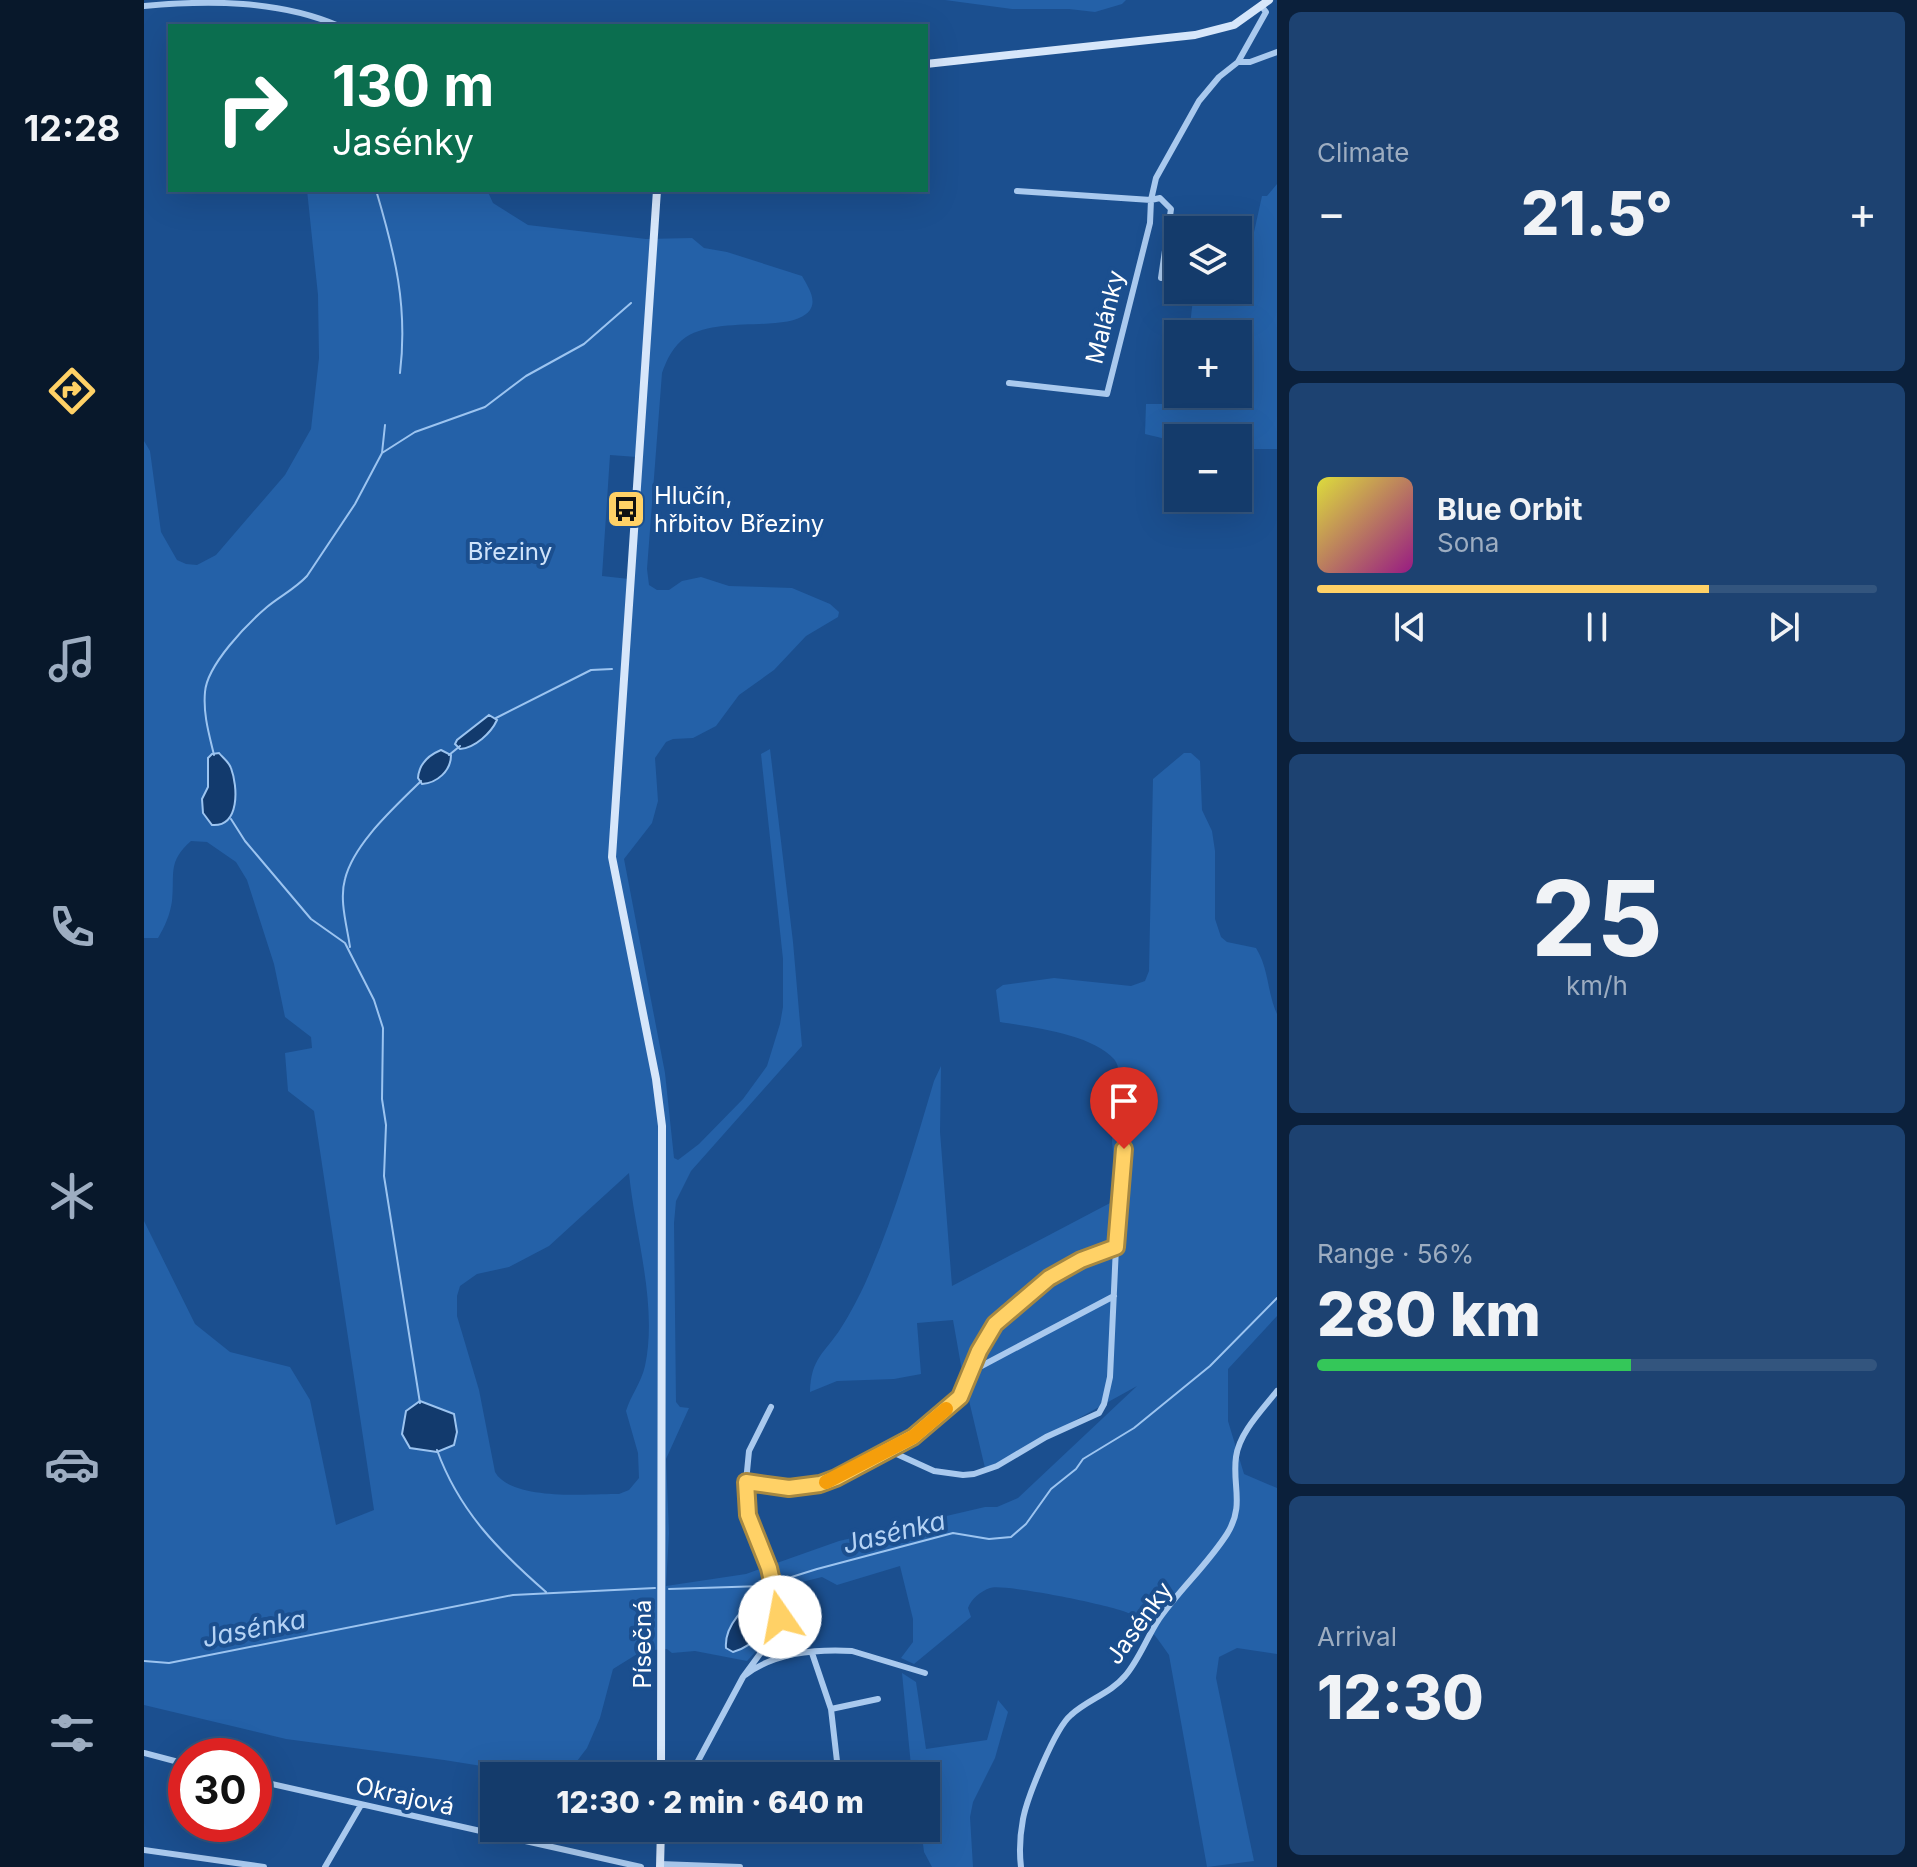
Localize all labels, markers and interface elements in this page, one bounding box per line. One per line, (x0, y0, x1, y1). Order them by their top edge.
text: 130 m (332, 52, 494, 120)
icon: right (200, 56, 304, 160)
text: 12:28 (24, 106, 120, 150)
text: Jasénky (332, 120, 474, 164)
text: Climate (1317, 137, 1409, 168)
text: 21.5° (1521, 177, 1673, 249)
text: − (1317, 186, 1346, 240)
text: + (1848, 186, 1877, 240)
map controls (1164, 216, 1252, 512)
button: layers (1164, 216, 1252, 304)
street label: Malánky (1079, 267, 1131, 367)
button: + (1164, 320, 1252, 408)
icon: directions (44, 363, 100, 419)
button: − (1164, 424, 1252, 512)
place label: Hlučín, hřbitov Březiny (654, 481, 824, 538)
bus stop icon: Hlučín, hřbitov Březiny (605, 488, 647, 530)
text: Blue Orbit (1437, 491, 1582, 527)
text: Sona (1437, 527, 1499, 558)
park label: Březiny (468, 537, 552, 566)
icon: previous (1388, 605, 1432, 649)
icon: pause (1575, 605, 1619, 649)
icon: next (1762, 605, 1806, 649)
icon: music (44, 631, 100, 687)
text: 25 (1531, 855, 1663, 981)
icon: phone (44, 899, 100, 955)
text: km/h (1566, 970, 1628, 1001)
pin (1090, 1067, 1158, 1149)
icon: arrive (1102, 1079, 1146, 1123)
icon: climate (44, 1168, 100, 1224)
text: Range · 56% (1317, 1238, 1474, 1269)
text: 280 km (1317, 1278, 1541, 1350)
icon: car (44, 1436, 100, 1492)
water label: Jasénka (840, 1504, 948, 1560)
position arrow (738, 1575, 822, 1659)
street label: Jasénky (1099, 1576, 1179, 1670)
street label: Písečná (628, 1599, 657, 1689)
water label: Jasénka (200, 1603, 308, 1653)
text: Arrival (1317, 1621, 1397, 1652)
text: 12:30 (1317, 1661, 1484, 1733)
icon: filters (44, 1705, 100, 1761)
speed limit sign: 30 (168, 1738, 272, 1842)
street label: Okrajová (353, 1771, 457, 1821)
text: 12:30 · 2 min · 640 m (556, 1784, 864, 1820)

